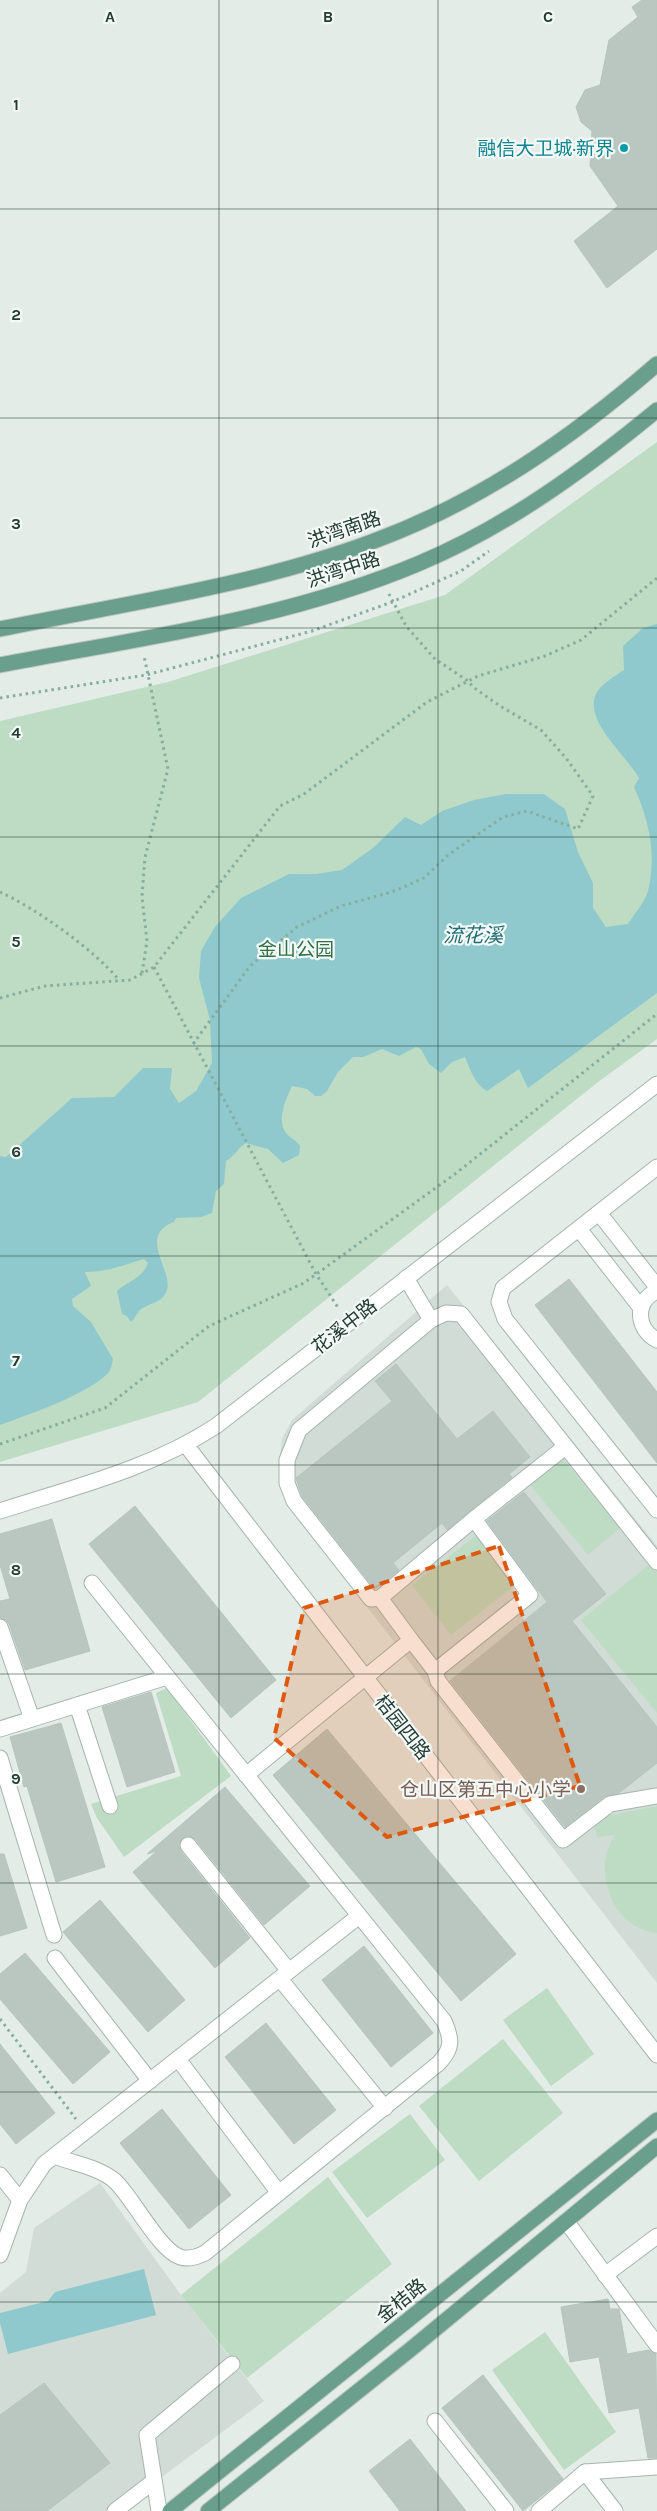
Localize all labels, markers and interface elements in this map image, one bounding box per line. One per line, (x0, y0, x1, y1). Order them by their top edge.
text: A (105, 7, 115, 26)
text: B (323, 7, 333, 26)
text: C (543, 7, 553, 26)
text: 1 (13, 95, 19, 114)
place label: 融信大卫城·新界 (478, 138, 614, 160)
marker: 融信大卫城·新界 (618, 142, 630, 154)
text: 2 (11, 305, 21, 324)
street label: 洪湾南路 (305, 507, 384, 553)
text: 3 (11, 514, 21, 533)
street label: 洪湾中路 (304, 548, 383, 592)
text: 4 (11, 723, 21, 742)
water label: 流花溪 (443, 924, 505, 947)
text: 5 (11, 932, 21, 951)
park label: 金山公园 (258, 939, 334, 961)
text: 6 (11, 1142, 21, 1161)
street label: 花溪中路 (308, 1295, 381, 1359)
text: 7 (12, 1351, 20, 1370)
text: 8 (11, 1560, 21, 1579)
street label: 桔园四路 (370, 1691, 434, 1764)
text: 9 (11, 1769, 21, 1788)
place label: 仓山区第五中心小学 (400, 1779, 571, 1801)
marker: 仓山区第五中心小学 (575, 1783, 587, 1795)
street label: 金桔路 (373, 2274, 431, 2327)

